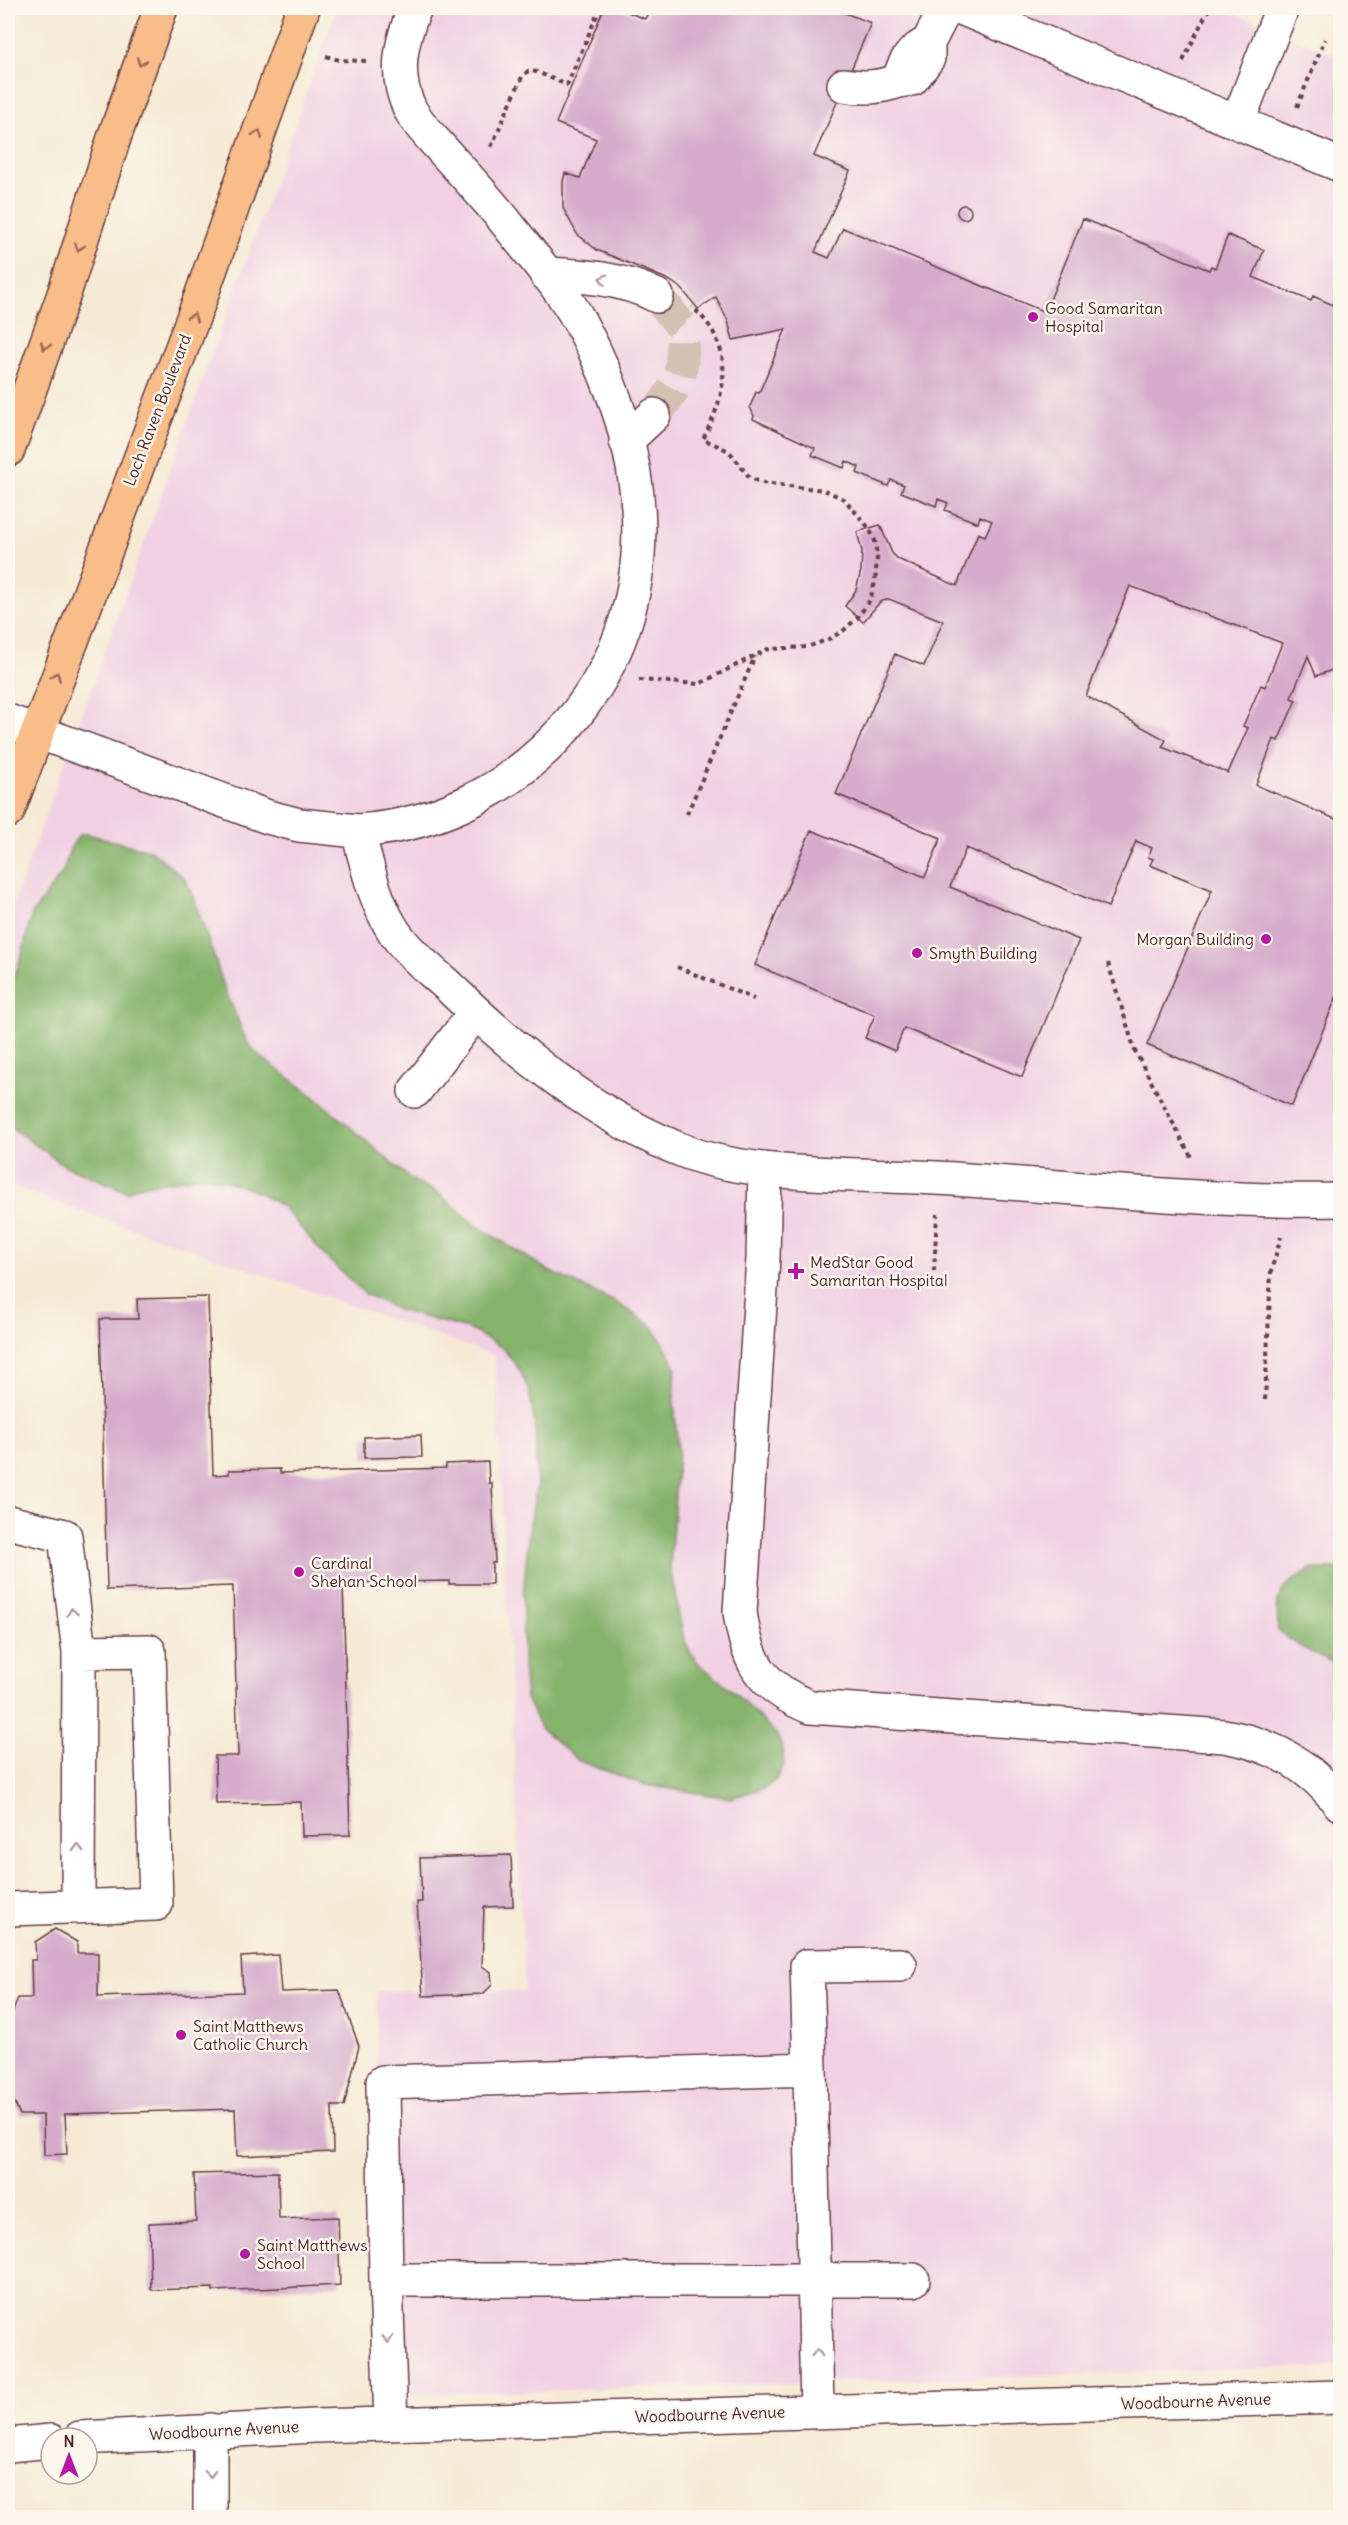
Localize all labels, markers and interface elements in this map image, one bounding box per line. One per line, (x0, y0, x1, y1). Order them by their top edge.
one-way arrow (136, 57, 149, 67)
one-way arrow (251, 129, 264, 140)
one-way arrow (74, 241, 86, 252)
one-way arrow (598, 273, 608, 286)
place label: Good Samaritan Hospital (1045, 298, 1163, 336)
marker: Good Samaritan Hospital (1026, 310, 1040, 324)
one-way arrow (185, 312, 198, 323)
street label: Loch Raven Boulevard (119, 331, 195, 489)
one-way arrow (40, 340, 53, 351)
one-way arrow (49, 671, 61, 682)
place label: Morgan Building (1136, 929, 1254, 949)
marker: Morgan Building (1259, 932, 1273, 946)
place label: Smyth Building (929, 943, 1038, 963)
marker: Smyth Building (910, 946, 924, 960)
place label: MedStar Good Samaritan Hospital (810, 1252, 948, 1290)
marker: MedStar Good Samaritan Hospital (787, 1262, 805, 1280)
place label: Cardinal Shehan School (311, 1553, 417, 1591)
marker: Cardinal Shehan School (292, 1565, 306, 1579)
one-way arrow (67, 1607, 79, 1616)
one-way arrow (72, 1844, 84, 1853)
place label: Saint Matthews Catholic Church (193, 2016, 308, 2054)
marker: Saint Matthews Catholic Church (174, 2028, 188, 2042)
place label: Saint Matthews School (257, 2235, 367, 2273)
marker: Saint Matthews School (238, 2247, 252, 2261)
one-way arrow (382, 2334, 395, 2343)
one-way arrow (810, 2348, 823, 2357)
street label: Woodbourne Avenue (1120, 2388, 1272, 2414)
street label: Woodbourne Avenue (634, 2401, 786, 2427)
street label: Woodbourne Avenue (148, 2416, 300, 2444)
north arrow (39, 2426, 99, 2486)
text: N (63, 2431, 75, 2451)
one-way arrow (204, 2469, 216, 2478)

